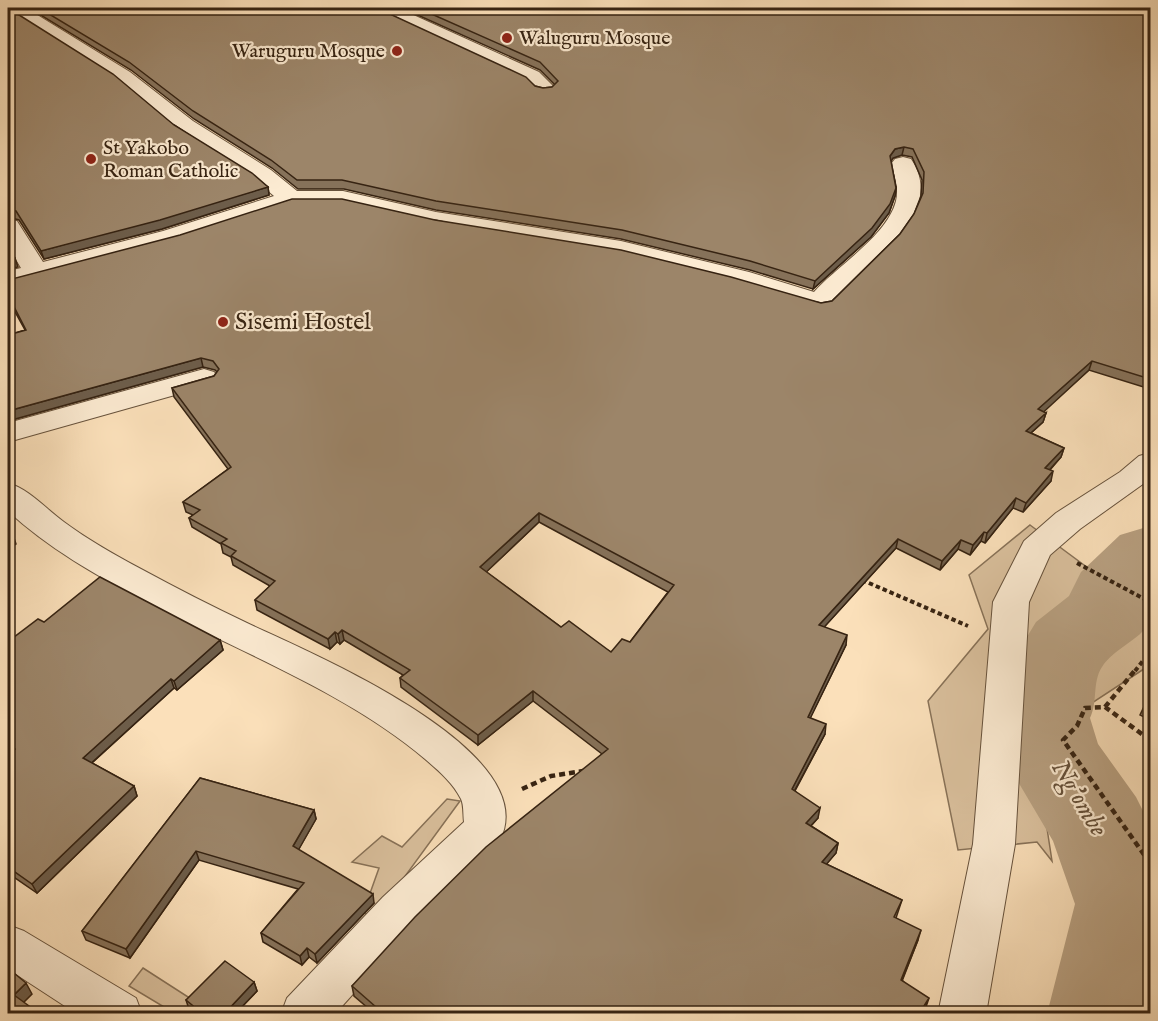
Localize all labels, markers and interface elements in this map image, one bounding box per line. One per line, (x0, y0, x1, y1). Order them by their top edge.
place label: Waluguru Mosque (519, 26, 670, 51)
marker: Waluguru Mosque (500, 31, 514, 45)
place label: Waruguru Mosque (232, 39, 385, 64)
marker: Waruguru Mosque (390, 44, 404, 58)
place label: St Yakobo Roman Catholic (103, 136, 238, 184)
marker: St Yakobo Roman Catholic (84, 152, 98, 166)
place label: Sisemi Hostel (235, 307, 371, 338)
marker: Sisemi Hostel (216, 315, 230, 329)
water label: Ng'ombe (1042, 754, 1115, 843)

